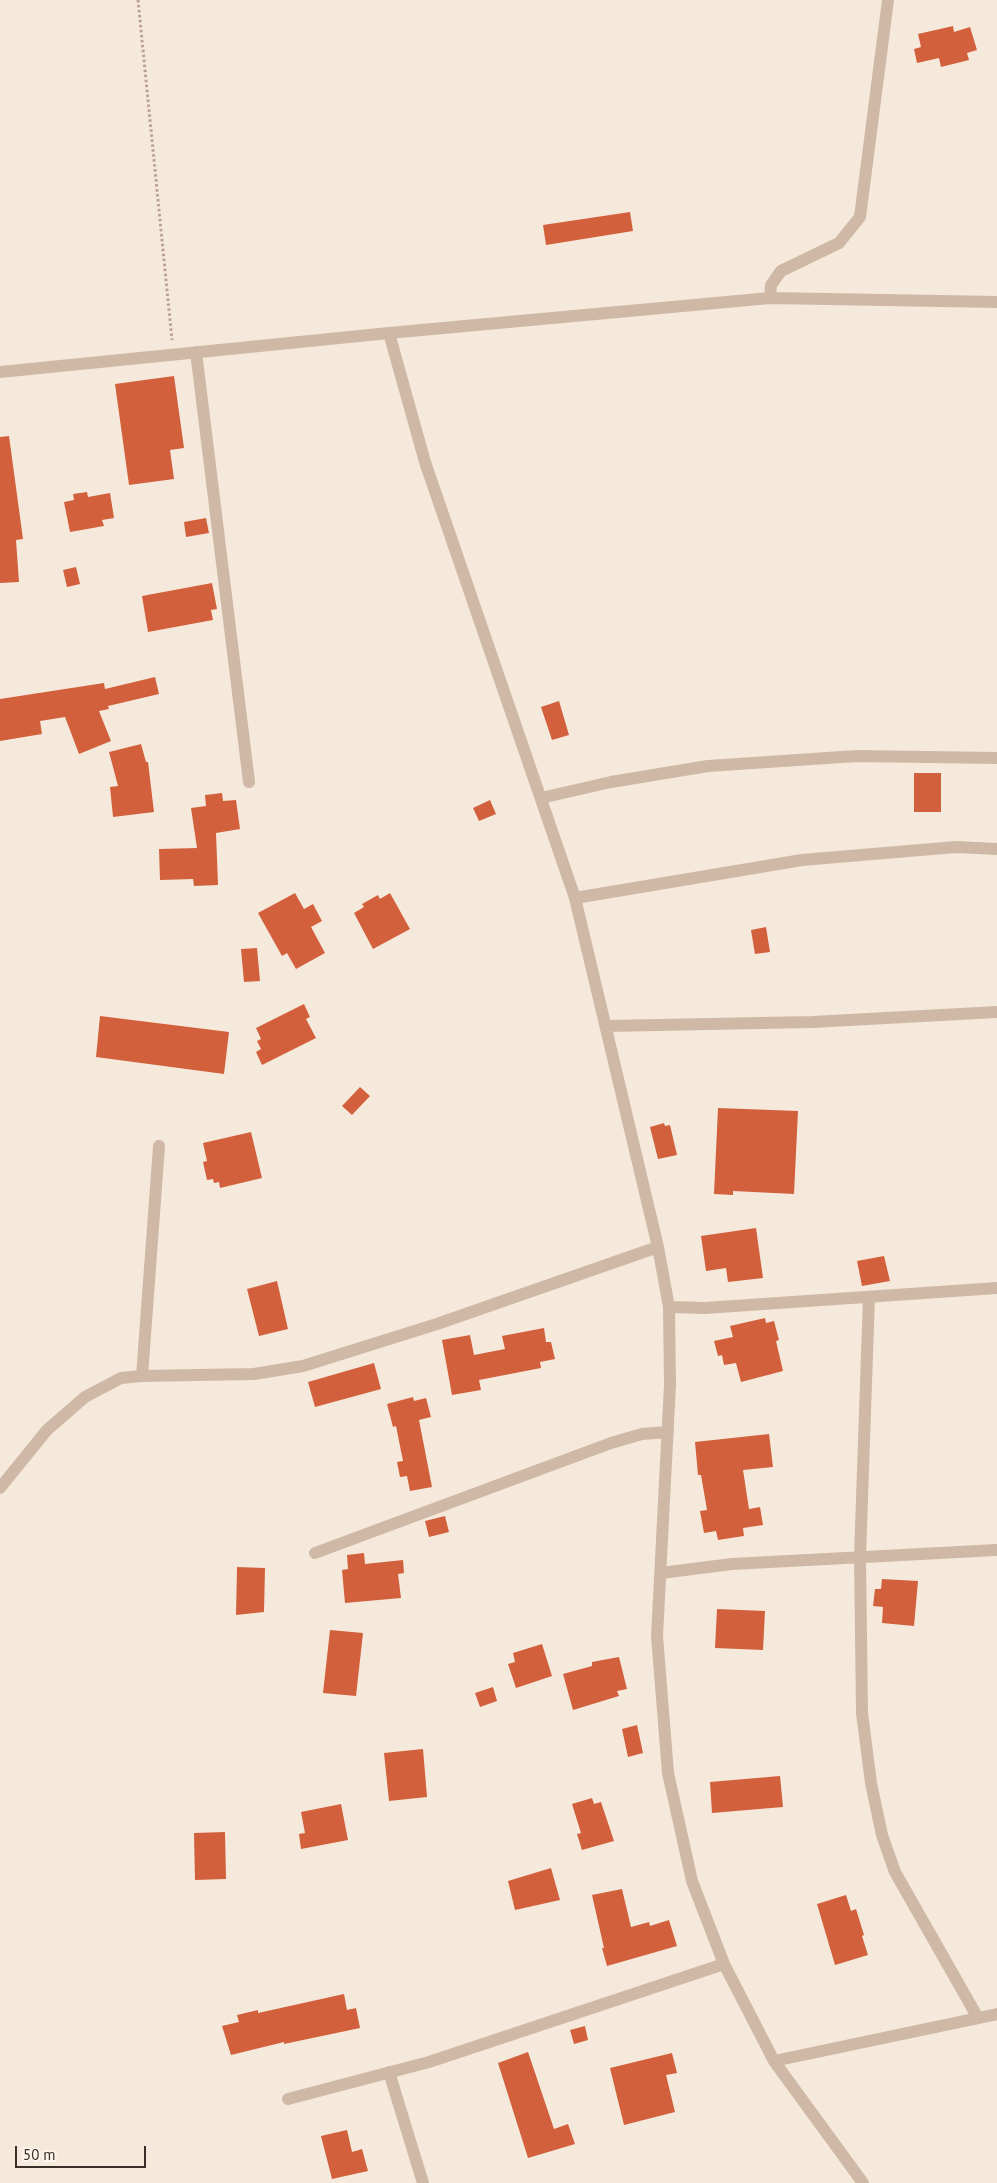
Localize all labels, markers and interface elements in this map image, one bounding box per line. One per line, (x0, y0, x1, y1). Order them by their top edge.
scale bar (18, 2136, 149, 2168)
text: 50 m (23, 2145, 56, 2164)

